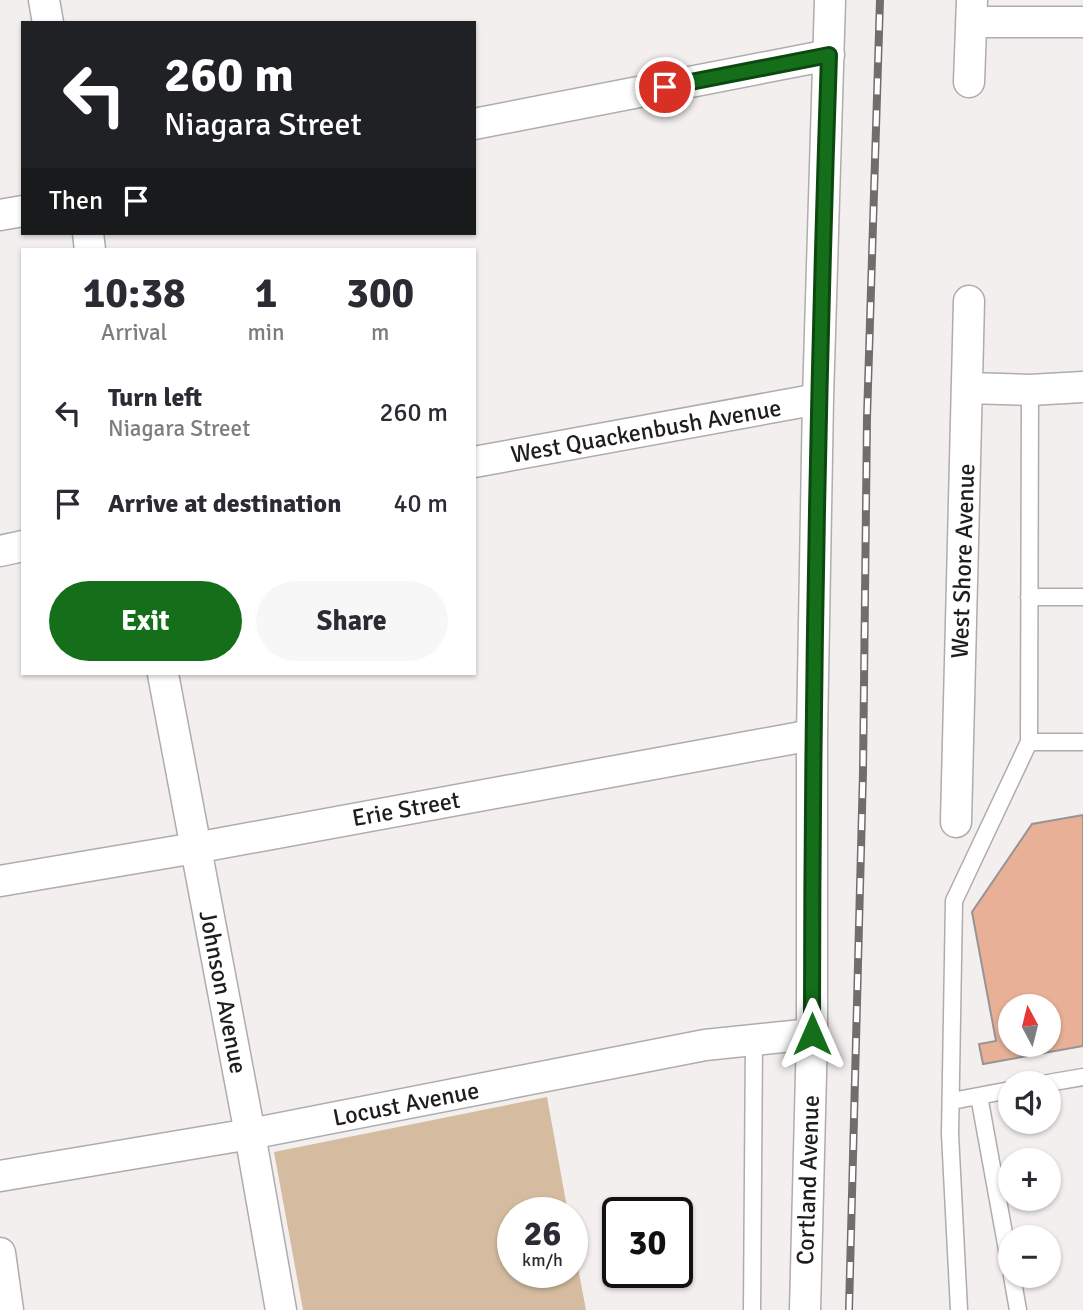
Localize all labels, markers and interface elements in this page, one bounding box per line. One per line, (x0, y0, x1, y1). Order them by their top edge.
text: 260 m (164, 45, 294, 105)
icon: left (49, 49, 140, 140)
pin (635, 57, 695, 117)
icon: arrive (646, 68, 684, 106)
text: Niagara Street (164, 105, 362, 144)
icon: arrive (117, 182, 155, 220)
text: Then (49, 185, 103, 217)
text: 10:38 (83, 268, 186, 319)
text: 1 (255, 268, 277, 319)
text: 300 (346, 268, 414, 319)
text: Arrival (101, 318, 167, 347)
text: min (247, 318, 285, 347)
text: m (371, 318, 389, 347)
text: Turn left (108, 382, 202, 414)
street label: West Quackenbush Avenue (508, 392, 784, 470)
icon: left (49, 394, 87, 432)
text: 260 m (379, 397, 448, 429)
text: Niagara Street (108, 414, 250, 443)
street label: West Shore Avenue (945, 463, 981, 659)
icon: arrive (49, 485, 87, 523)
text: Arrive at destination (108, 488, 341, 520)
text: 40 m (393, 488, 448, 520)
button: Exit (49, 581, 242, 661)
button: Share (256, 581, 448, 661)
street label: Erie Street (350, 785, 462, 833)
street label: Johnson Avenue (192, 908, 254, 1076)
north arrow (998, 994, 1060, 1057)
map controls (998, 994, 1061, 1288)
position arrow (775, 997, 849, 1071)
button: sound (998, 1071, 1061, 1134)
street label: Locust Avenue (330, 1075, 482, 1133)
street label: Cortland Avenue (790, 1095, 826, 1265)
button: + (998, 1148, 1061, 1211)
speed limit sign: 30 (602, 1197, 693, 1288)
text: 26 (524, 1212, 561, 1255)
button: − (998, 1225, 1061, 1288)
text: km/h (522, 1249, 563, 1271)

